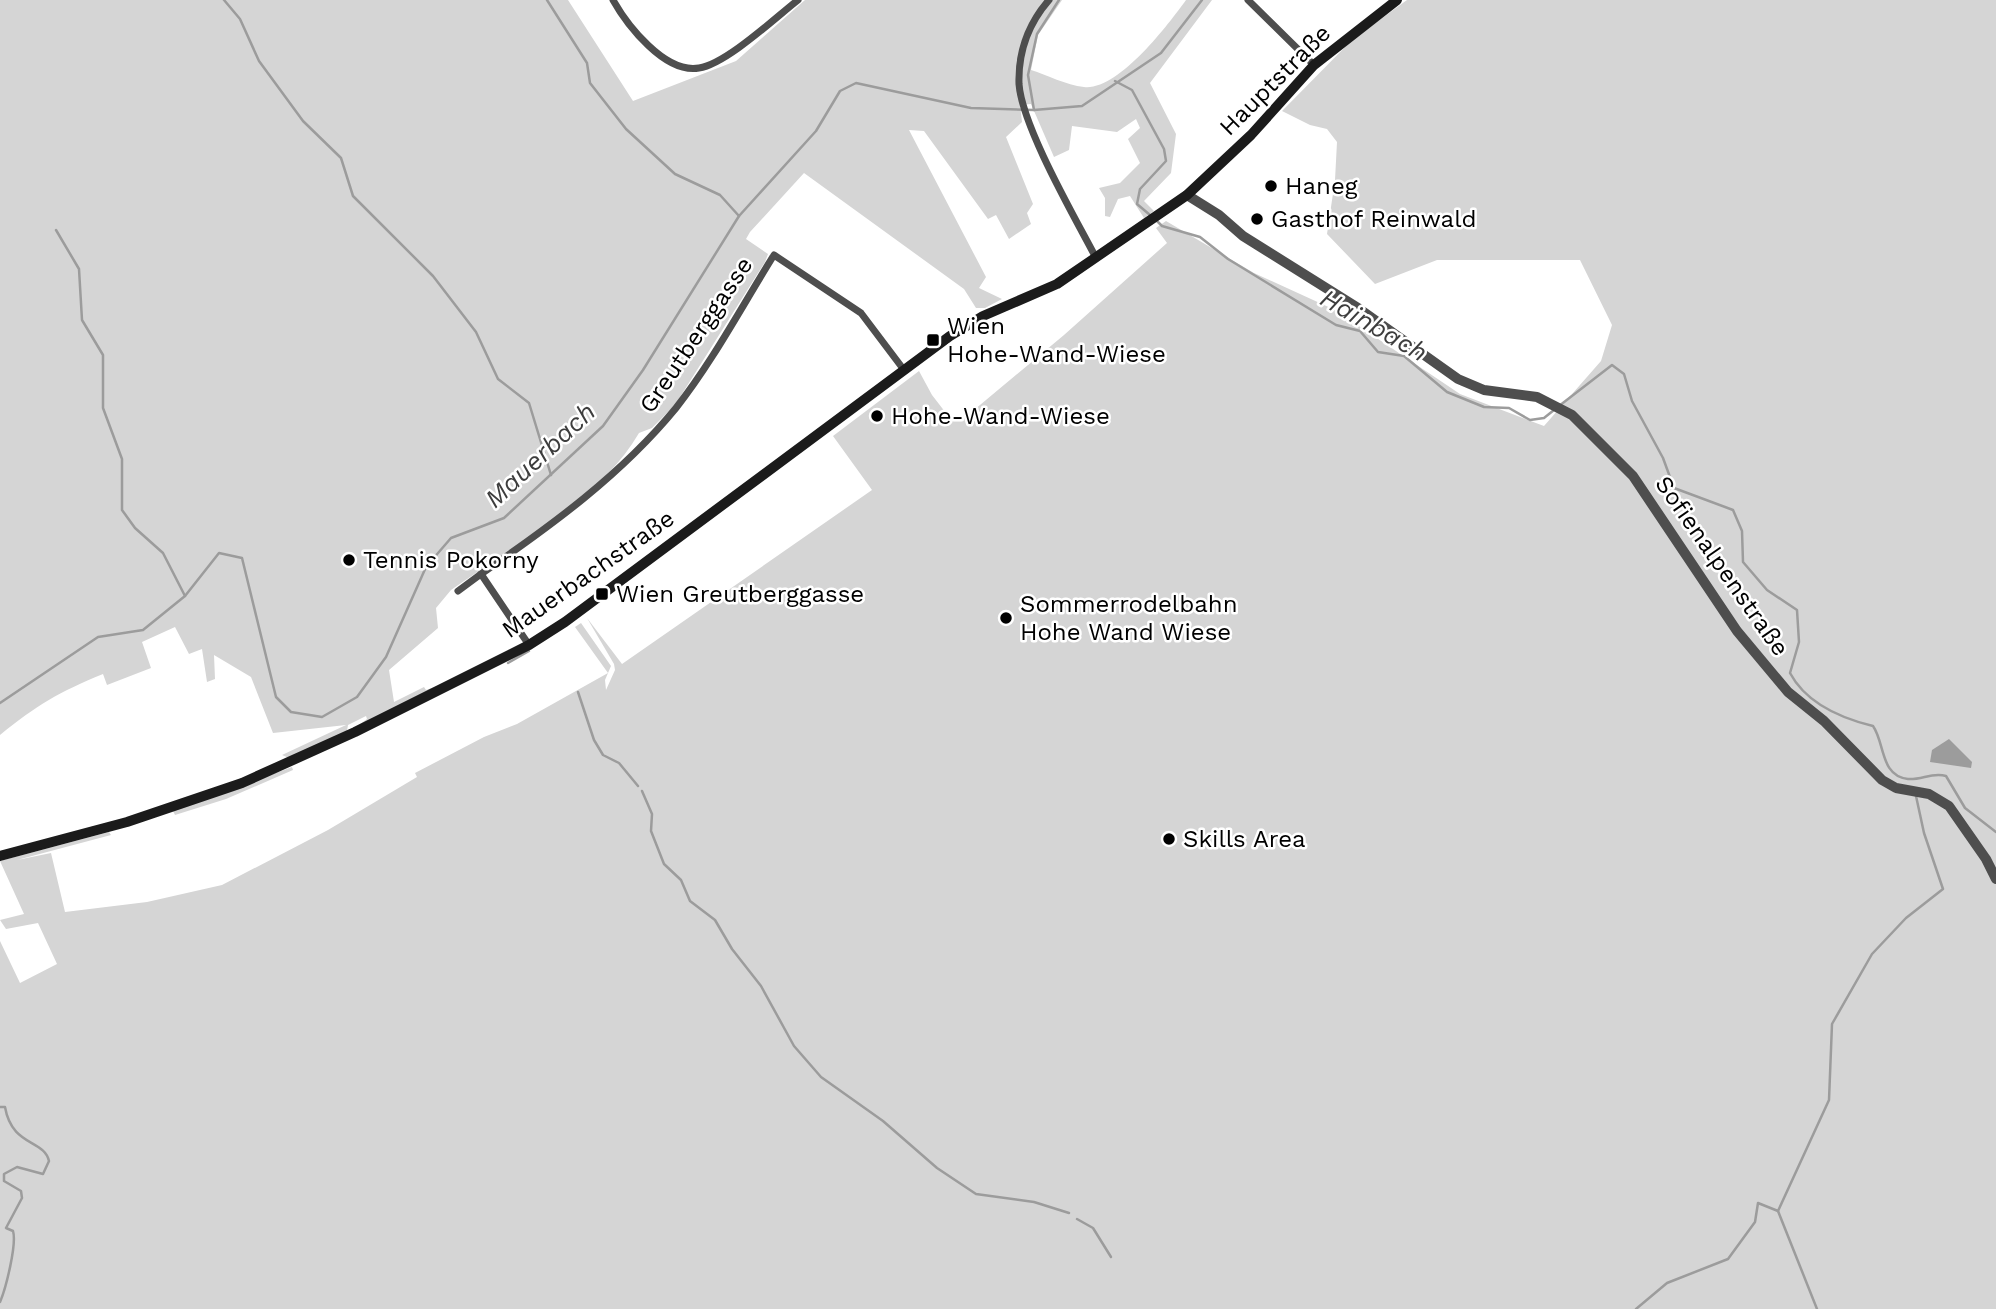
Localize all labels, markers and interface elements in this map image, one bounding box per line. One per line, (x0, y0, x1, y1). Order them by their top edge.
street label: Hauptstraße (1214, 19, 1336, 141)
place label: Haneg (1285, 172, 1358, 200)
marker: Haneg (1263, 178, 1279, 194)
place label: Gasthof Reinwald (1271, 205, 1477, 233)
marker: Gasthof Reinwald (1249, 211, 1265, 227)
street label: Greutberggasse (634, 252, 758, 418)
water label: Hainbach (1315, 282, 1433, 368)
place label: Wien Hohe-Wand-Wiese (947, 312, 1166, 368)
marker: Wien Hohe-Wand-Wiese (925, 332, 941, 348)
water label: Mauerbach (479, 396, 601, 514)
place label: Hohe-Wand-Wiese (891, 402, 1110, 430)
marker: Hohe-Wand-Wiese (869, 408, 885, 424)
street label: Sofienalpenstraße (1649, 471, 1795, 661)
street label: Mauerbachstraße (497, 504, 679, 644)
place label: Tennis Pokorny (363, 546, 539, 574)
marker: Tennis Pokorny (341, 552, 357, 568)
place label: Wien Greutberggasse (616, 580, 864, 608)
marker: Wien Greutberggasse (594, 586, 610, 602)
place label: Sommerrodelbahn Hohe Wand Wiese (1020, 590, 1238, 646)
marker: Sommerrodelbahn Hohe Wand Wiese (998, 610, 1014, 626)
place label: Skills Area (1183, 825, 1306, 853)
marker: Skills Area (1161, 831, 1177, 847)

